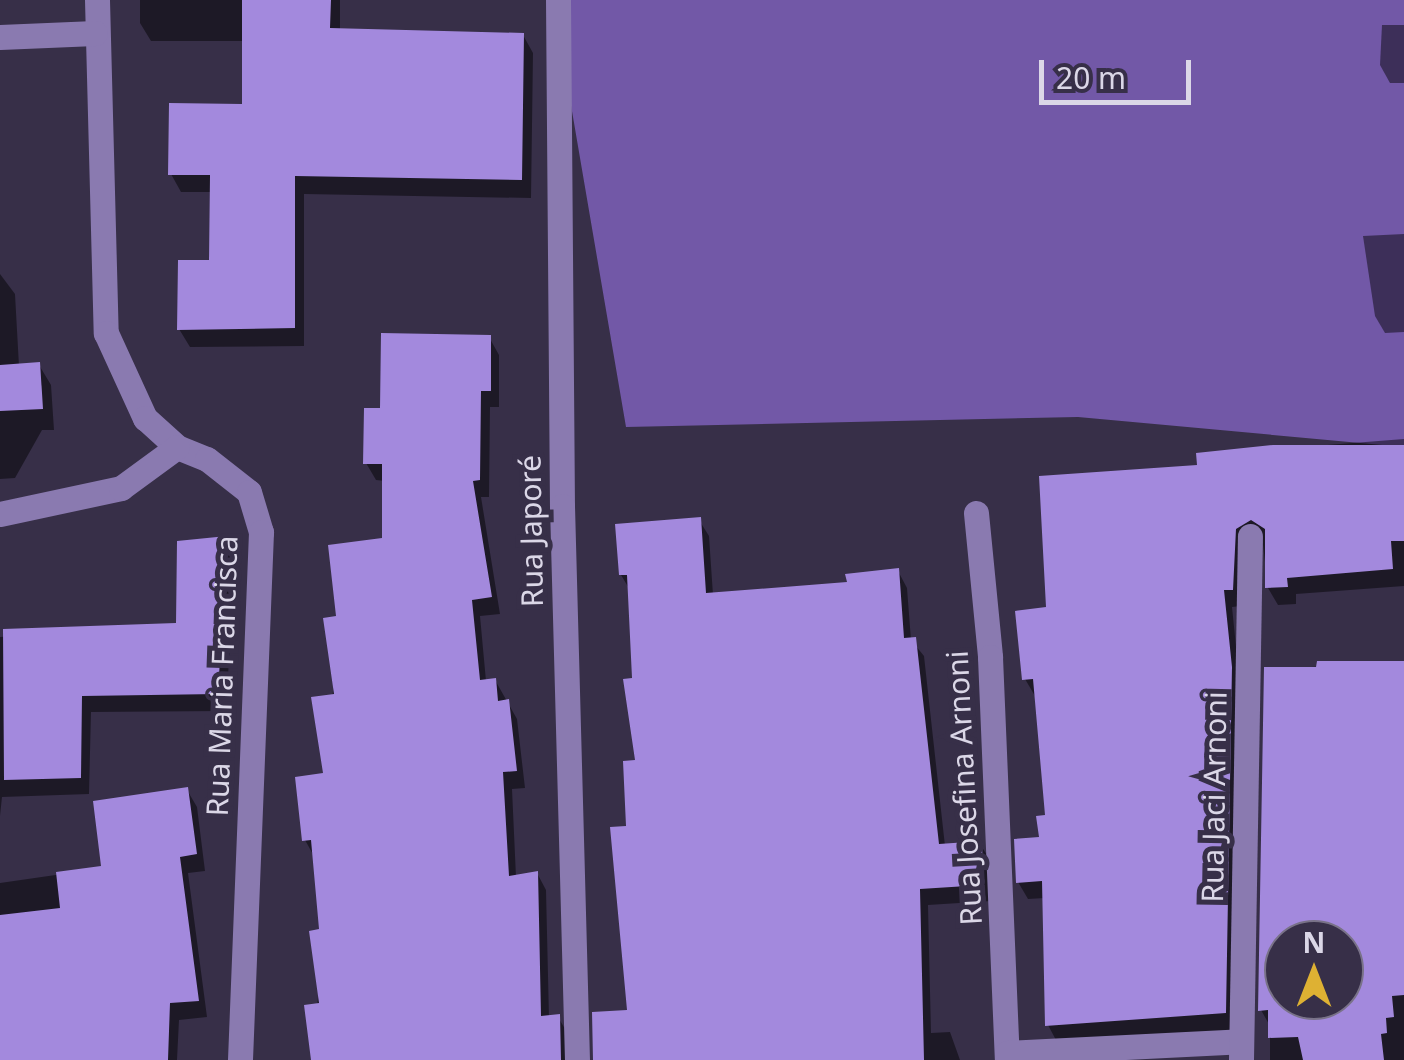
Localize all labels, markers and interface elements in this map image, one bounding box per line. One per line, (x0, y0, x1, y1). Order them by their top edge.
scale bar (1044, 40, 1196, 102)
text: 20 m (1056, 57, 1126, 98)
street label: Rua Japoré (512, 455, 550, 607)
street label: Rua Maria Francisca (199, 535, 245, 817)
street label: Rua Josefina Arnoni (939, 650, 989, 926)
street label: Rua Jaci Arnoni (1194, 691, 1234, 903)
north arrow (1264, 920, 1364, 1020)
text: N (1303, 923, 1325, 961)

